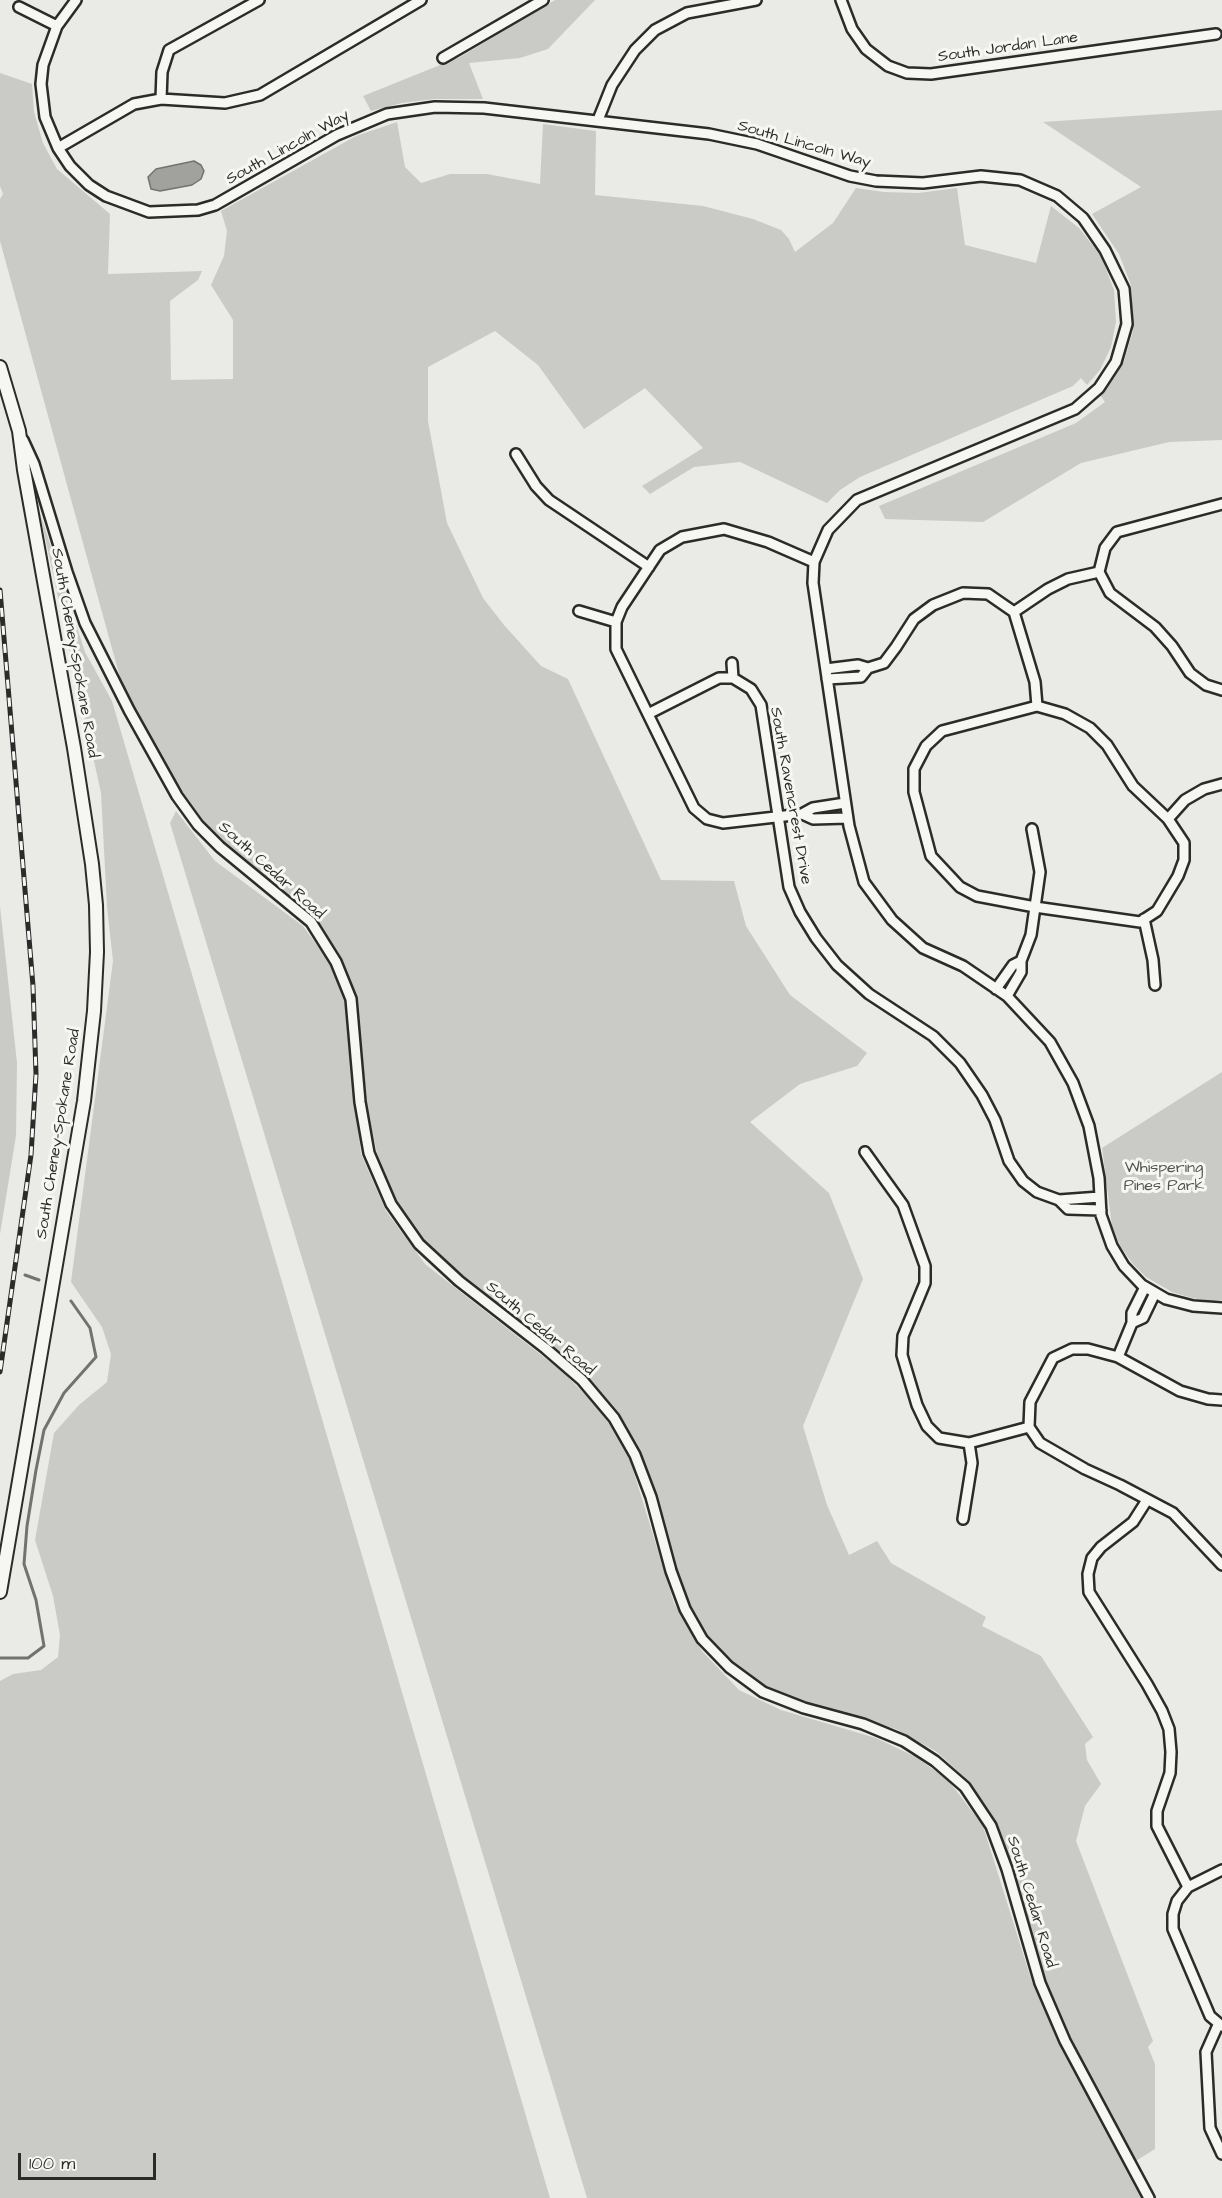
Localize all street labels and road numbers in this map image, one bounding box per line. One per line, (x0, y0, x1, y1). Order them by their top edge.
street label: South Jordan Lane (937, 29, 1079, 67)
street label: South Lincoln Way (223, 106, 353, 190)
street label: South Lincoln Way (735, 117, 873, 173)
street label: South Cheney-Spokane Road (46, 547, 102, 759)
street label: South Ravencrest Drive (765, 706, 815, 886)
street label: South Cedar Road (214, 818, 328, 924)
street label: South Cheney-Spokane Road (33, 1028, 85, 1240)
street label: South Cedar Road (482, 1278, 598, 1380)
street label: South Cedar Road (1002, 1834, 1060, 1970)

